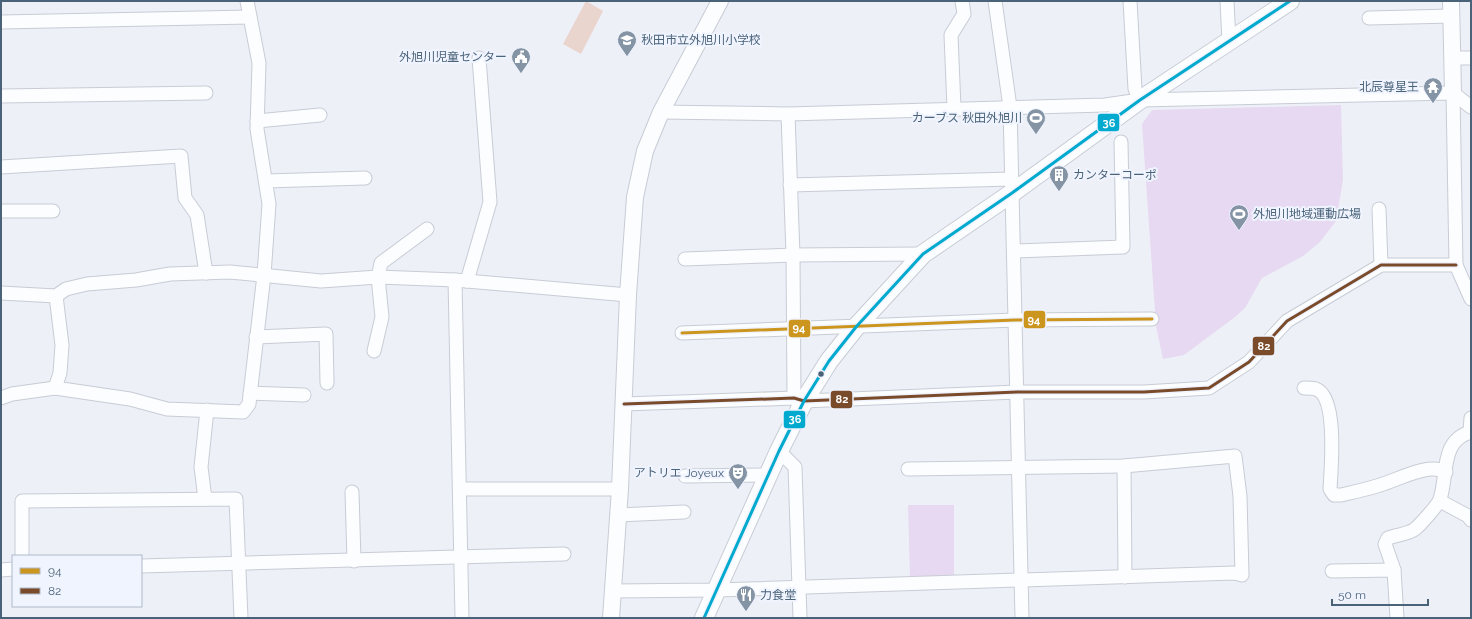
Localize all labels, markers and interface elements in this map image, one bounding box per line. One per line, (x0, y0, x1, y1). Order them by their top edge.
school or university icon: 秋田市立外旭川小学校 (616, 29, 638, 57)
place label: 秋田市立外旭川小学校 (641, 33, 761, 47)
public building icon: 外旭川児童センター (510, 46, 532, 74)
place label: 外旭川児童センター (399, 50, 507, 64)
temple icon: 北辰尊星王 (1422, 76, 1444, 104)
place label: 北辰尊星王 (1359, 80, 1419, 94)
sports icon: カーブス 秋田外旭川 (1025, 107, 1047, 135)
place label: カーブス 秋田外旭川 (912, 111, 1022, 125)
line badge: 36 (1097, 113, 1120, 132)
text: 36 (1103, 117, 1116, 130)
building icon: カンターコーポ (1048, 164, 1070, 192)
place label: カンターコーポ (1073, 168, 1157, 182)
sports icon: 外旭川地域運動広場 (1228, 203, 1250, 231)
place label: 外旭川地域運動広場 (1253, 207, 1361, 221)
line badge: 94 (1023, 310, 1046, 329)
text: 94 (1028, 314, 1040, 327)
line badge: 94 (788, 319, 811, 338)
text: 94 (793, 322, 805, 335)
line badge: 82 (1252, 336, 1275, 356)
text: 82 (1258, 340, 1270, 353)
unlabelled marker (816, 369, 826, 379)
line badge: 82 (830, 390, 853, 409)
text: 82 (836, 393, 848, 406)
line badge: 36 (783, 410, 806, 429)
text: 36 (789, 413, 802, 426)
theatre icon: アトリエ Joyeux (727, 462, 749, 490)
place label: アトリエ Joyeux (634, 466, 724, 480)
legend (12, 555, 142, 607)
text: 94 (48, 564, 62, 578)
scale bar (1332, 581, 1428, 607)
text: 82 (48, 584, 61, 598)
restaurant icon: 力食堂 (735, 584, 757, 612)
place label: 力食堂 (760, 588, 796, 602)
text: 50 m (1338, 588, 1366, 602)

